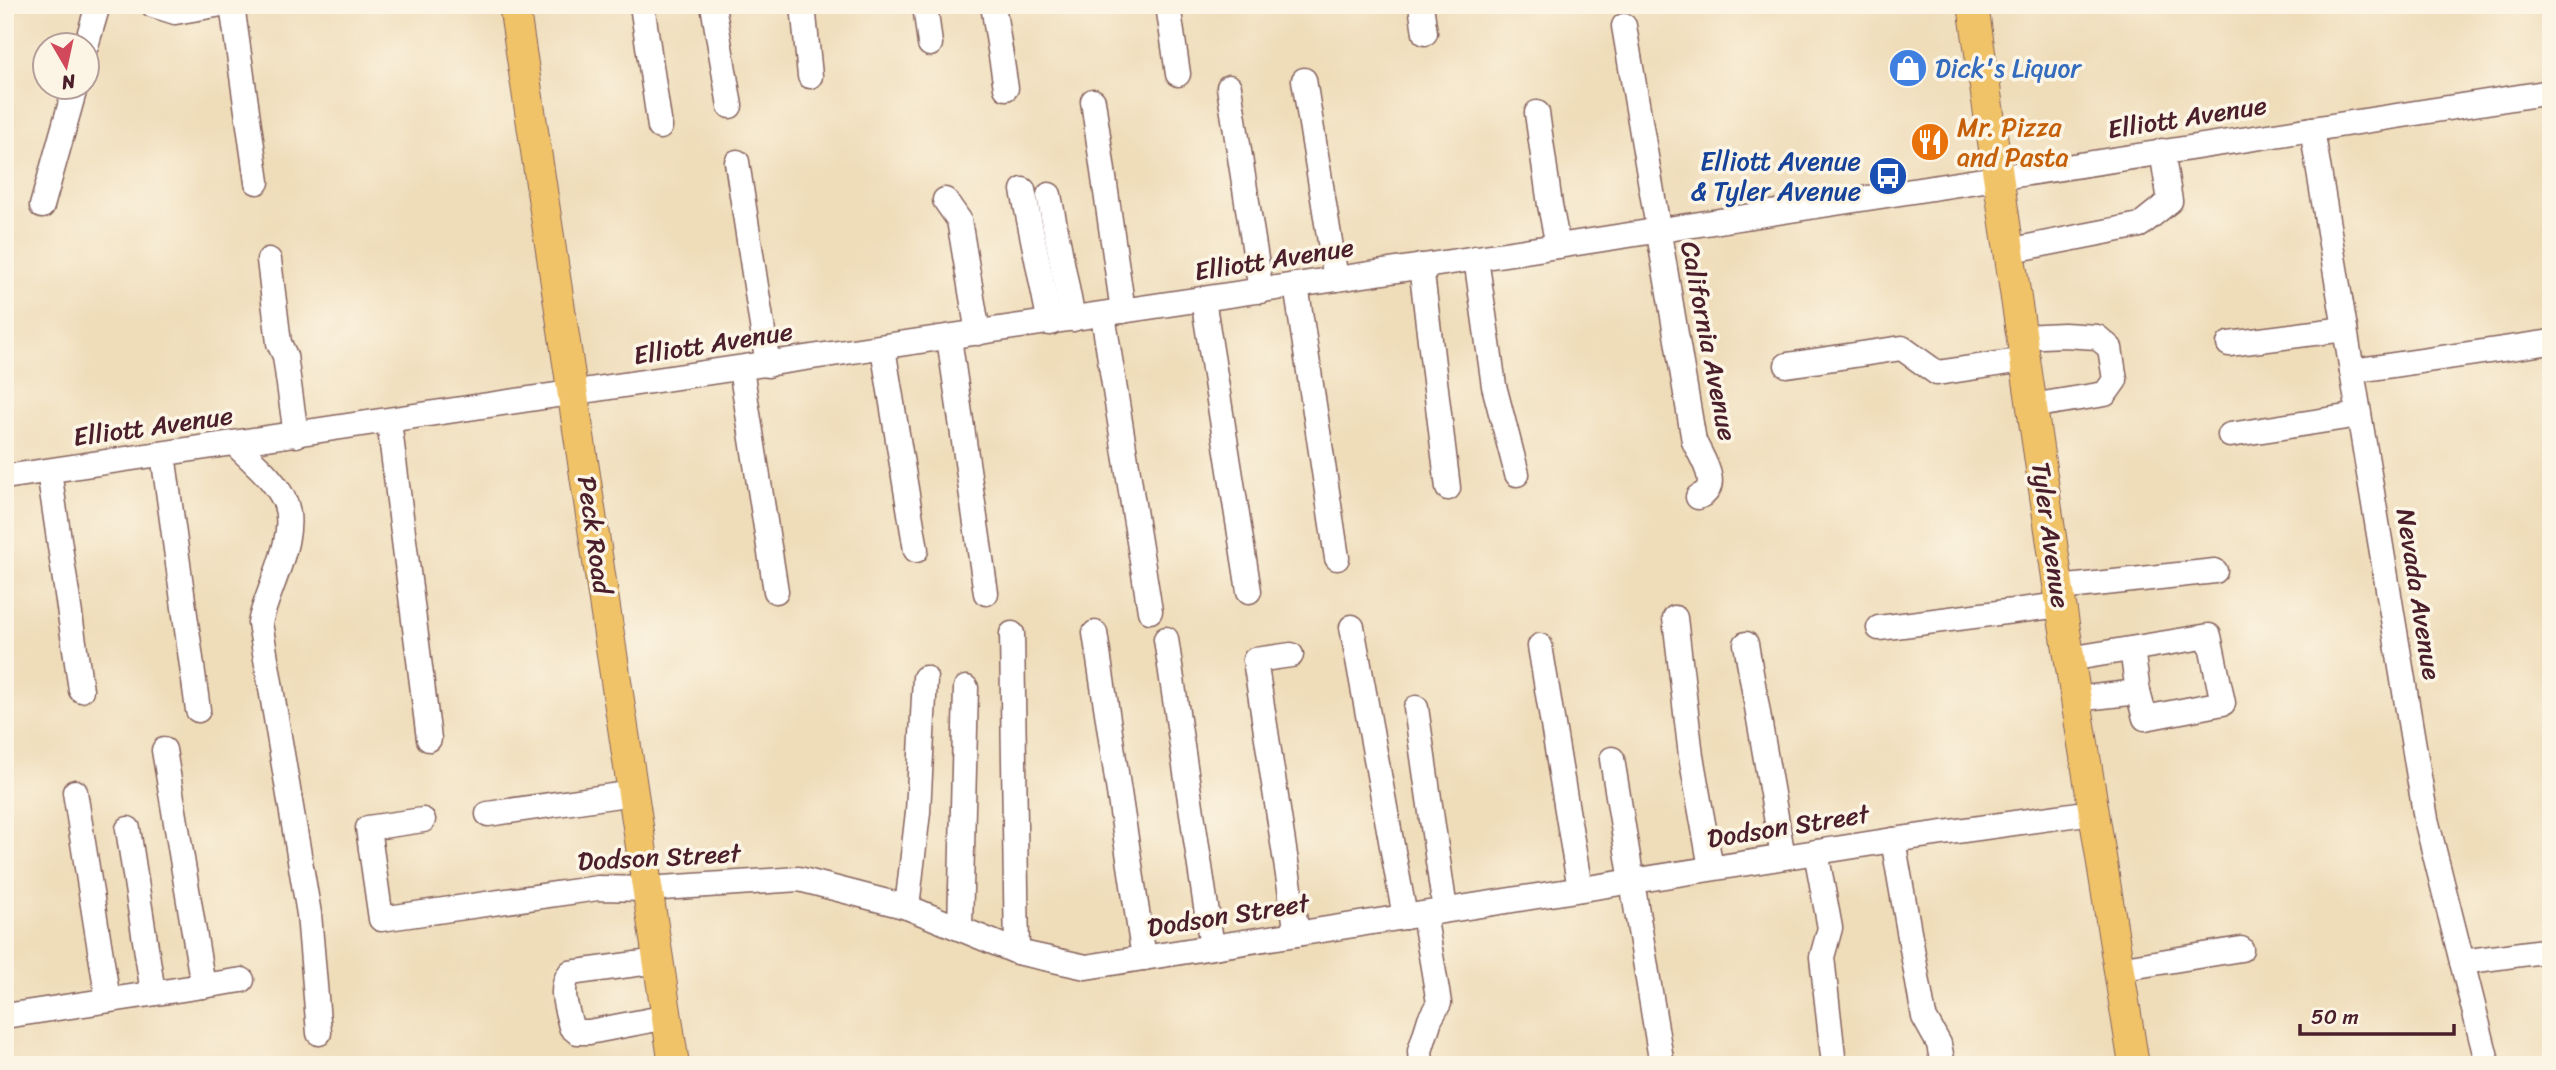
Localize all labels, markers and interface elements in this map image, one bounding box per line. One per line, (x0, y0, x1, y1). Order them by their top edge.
north arrow (32, 32, 102, 102)
place label: Dick's Liquor (1935, 45, 2082, 91)
shop icon: Dick's Liquor (1887, 47, 1929, 89)
text: N (59, 65, 79, 100)
street label: Elliott Avenue (2104, 82, 2270, 152)
place label: Mr. Pizza and Pasta (1957, 104, 2068, 180)
restaurant icon: Mr. Pizza and Pasta (1909, 121, 1951, 163)
place label: Elliott Avenue & Tyler Avenue (1690, 138, 1861, 214)
bus stop icon: Elliott Avenue & Tyler Avenue (1867, 155, 1909, 197)
street label: Elliott Avenue (1191, 224, 1357, 294)
street label: California Avenue (1667, 237, 1751, 445)
street label: Elliott Avenue (630, 308, 796, 378)
street label: Elliott Avenue (70, 392, 236, 460)
street label: Tyler Avenue (2018, 459, 2084, 611)
street label: Peck Road (564, 473, 626, 599)
street label: Nevada Avenue (2383, 505, 2455, 684)
street label: Dodson Street (1704, 790, 1874, 861)
street label: Dodson Street (576, 830, 743, 884)
street label: Dodson Street (1144, 879, 1314, 950)
scale bar (2300, 993, 2454, 1037)
text: 50 m (2311, 998, 2359, 1036)

